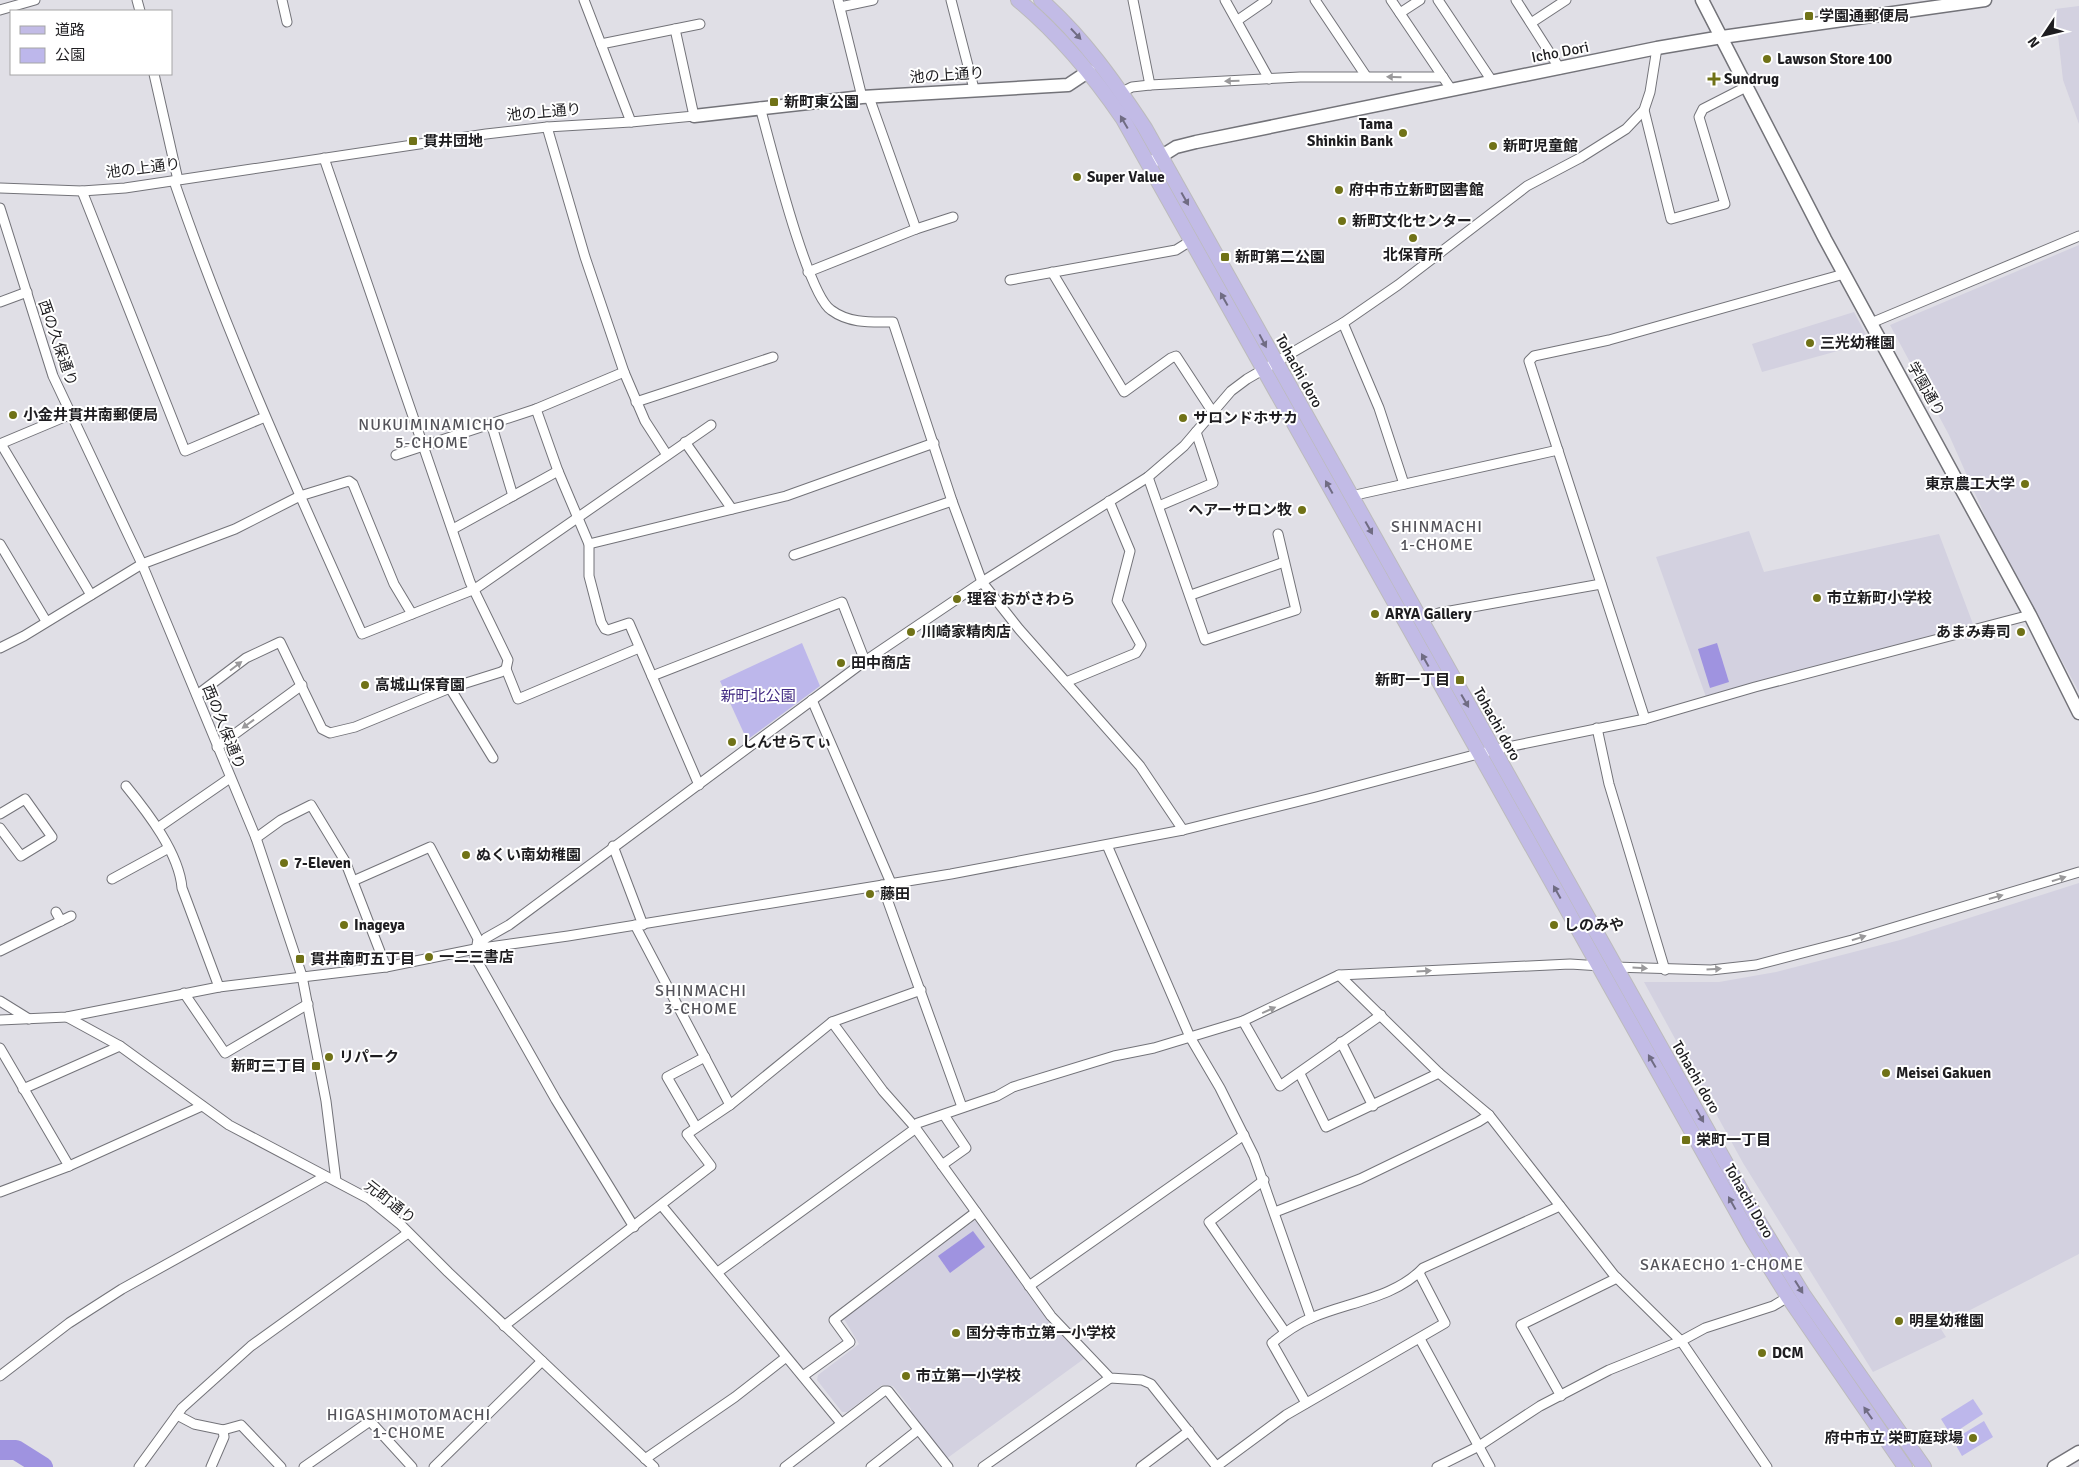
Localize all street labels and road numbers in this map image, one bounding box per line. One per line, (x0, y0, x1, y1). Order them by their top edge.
street label: Icho Dori (1530, 38, 1590, 66)
street label: 池の上通り (909, 63, 985, 87)
street label: 池の上通り (506, 100, 582, 124)
street label: 池の上通り (105, 154, 181, 182)
street label: 西の久保通り (35, 298, 81, 388)
street label: Tohachi doro (1271, 331, 1327, 411)
street label: 学園通り (1904, 358, 1948, 420)
street label: 西の久保通り (199, 682, 249, 772)
street label: Tohachi doro (1469, 684, 1525, 764)
street label: Tohachi doro (1668, 1037, 1724, 1117)
street label: Tohachi Doro (1721, 1161, 1778, 1242)
street label: 元町通り (361, 1176, 419, 1228)

